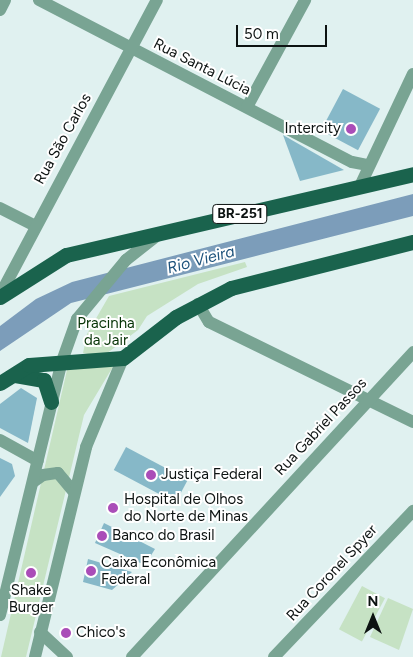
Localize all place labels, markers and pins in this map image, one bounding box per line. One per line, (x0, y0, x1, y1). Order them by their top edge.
place label: Intercity (285, 120, 341, 138)
marker: Intercity (345, 123, 357, 135)
place label: Justiça Federal (161, 466, 262, 484)
marker: Justiça Federal (145, 469, 157, 481)
place label: Hospital de Olhos do Norte de Minas (124, 490, 248, 525)
marker: Hospital de Olhos do Norte de Minas (106, 501, 120, 515)
place label: Banco do Brasil (112, 527, 215, 545)
marker: Banco do Brasil (96, 530, 108, 542)
place label: Caixa Econômica Federal (101, 553, 216, 588)
marker: Caixa Econômica Federal (85, 565, 97, 577)
marker: Shake Burger (25, 567, 37, 579)
place label: Shake Burger (9, 581, 53, 616)
place label: Chico's (76, 624, 125, 642)
marker: Chico's (60, 627, 72, 639)

